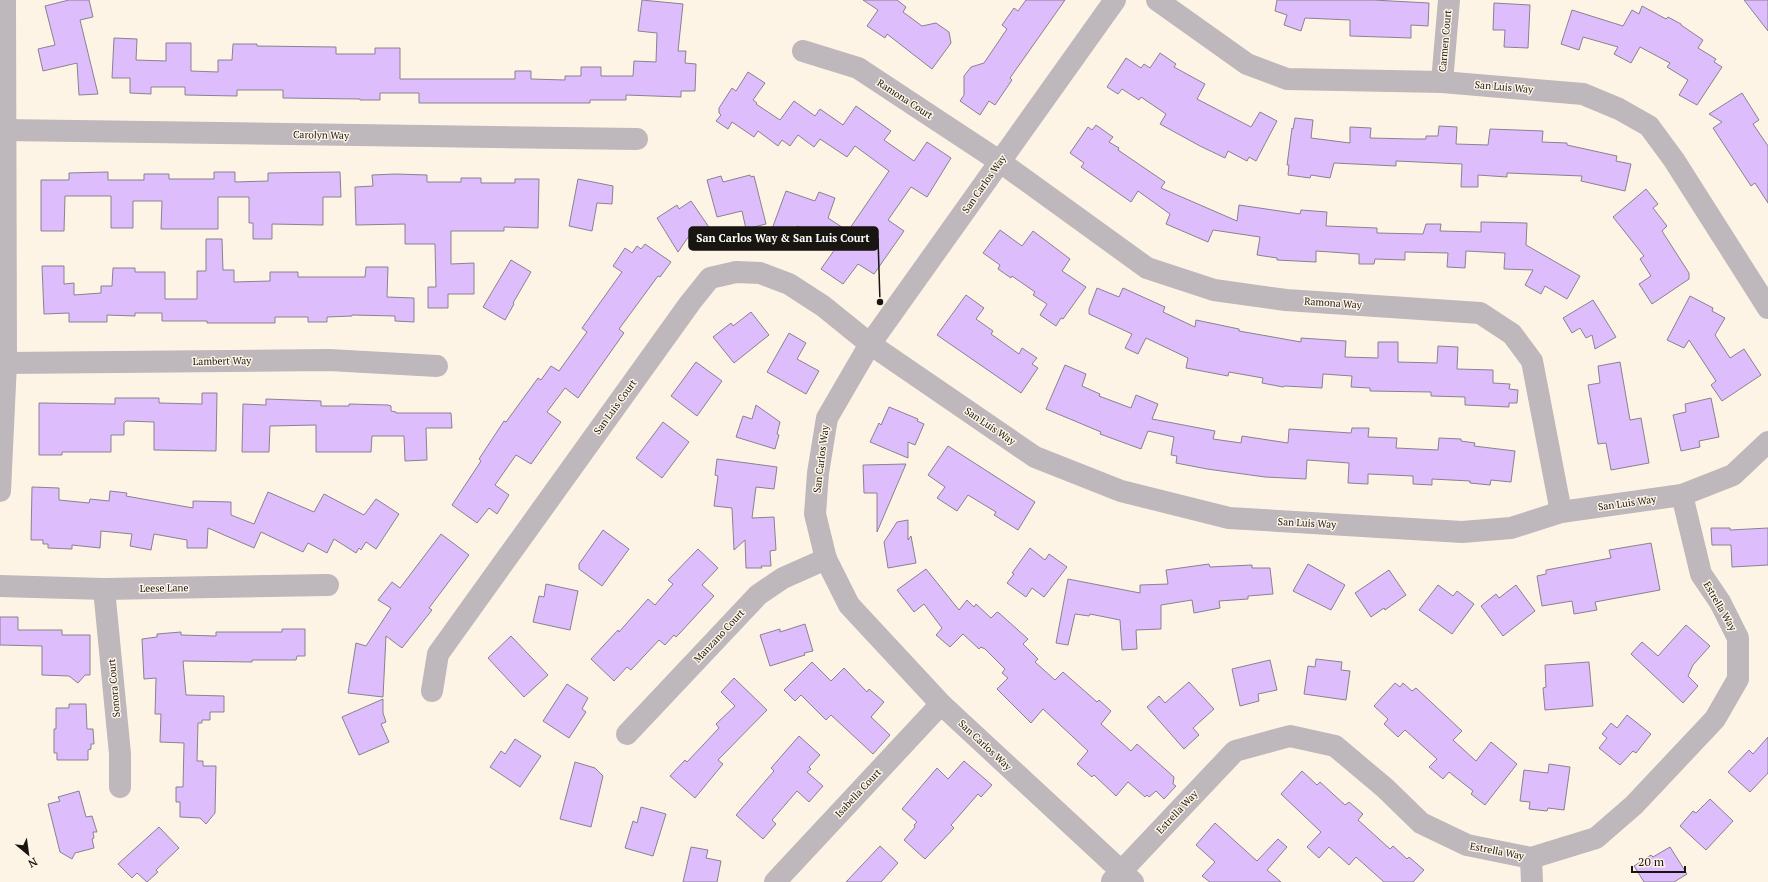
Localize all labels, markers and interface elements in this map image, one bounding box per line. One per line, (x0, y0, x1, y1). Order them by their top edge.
street label: Carmen Court (1436, 9, 1454, 73)
street label: Ramona Court (875, 76, 936, 122)
street label: San Luis Way (1474, 78, 1535, 96)
street label: Carolyn Way (293, 128, 350, 142)
street label: San Carlos Way (959, 152, 1009, 216)
callout: San Carlos Way & San Luis Court (689, 227, 878, 250)
text: San Carlos Way & San Luis Court (696, 231, 870, 245)
street label: Ramona Way (1304, 294, 1363, 312)
street label: Lambert Way (193, 354, 252, 368)
street label: San Luis Court (591, 377, 639, 437)
street label: San Luis Way (962, 404, 1019, 448)
street label: San Carlos Way (810, 423, 832, 494)
street label: San Luis Way (1597, 492, 1658, 514)
street label: San Luis Way (1277, 515, 1338, 531)
street label: Estrella Way (1701, 579, 1740, 634)
street label: Leese Lane (139, 581, 189, 595)
street label: Manzano Court (691, 606, 747, 665)
street label: Sonora Court (105, 658, 123, 718)
street label: San Carlos Way (956, 717, 1015, 774)
street label: Isabella Court (832, 766, 884, 820)
street label: Estrella Way (1153, 787, 1201, 837)
north arrow (8, 834, 48, 874)
street label: Estrella Way (1469, 839, 1526, 863)
scale bar (1632, 848, 1685, 874)
text: 20 m (1638, 854, 1665, 869)
text: N (25, 855, 40, 871)

